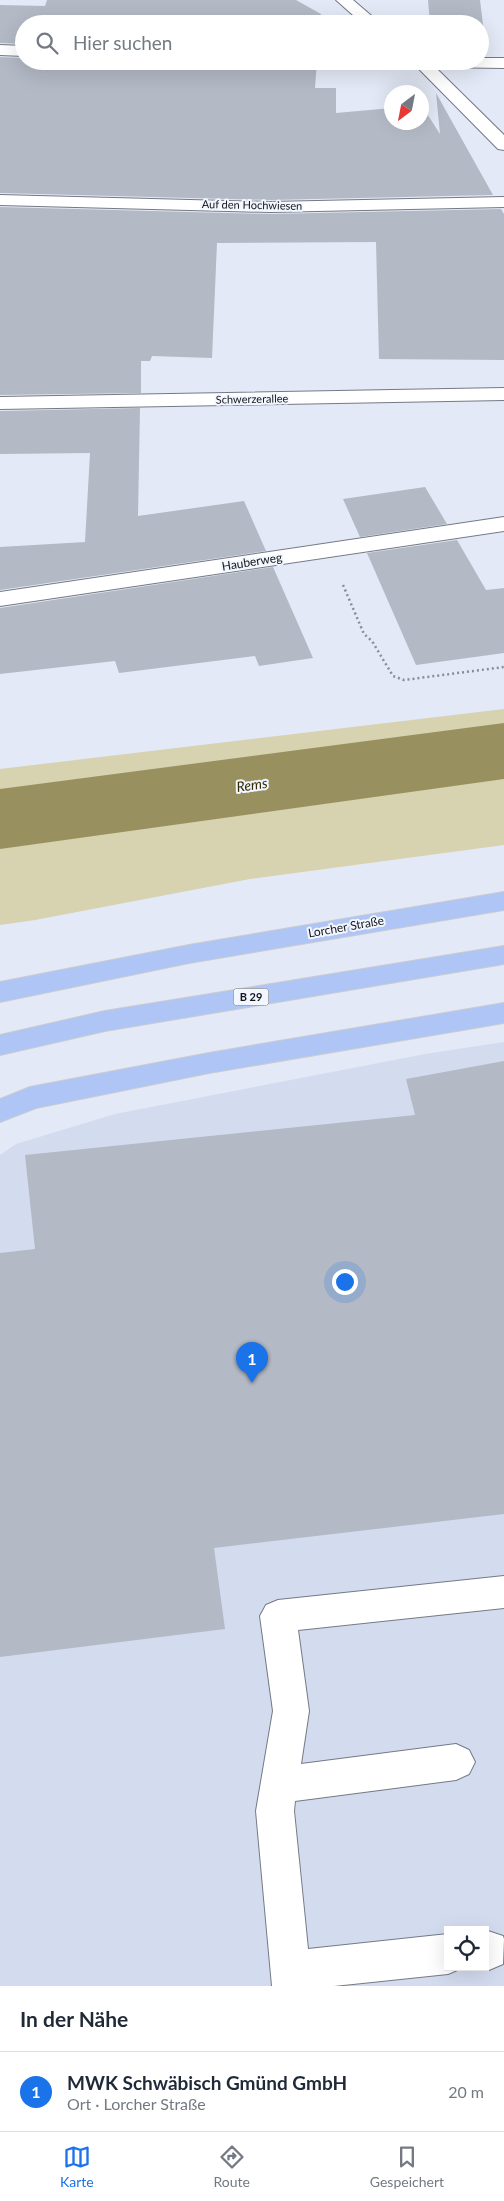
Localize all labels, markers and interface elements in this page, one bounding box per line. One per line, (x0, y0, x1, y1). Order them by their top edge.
search box (15, 15, 489, 70)
icon: search (33, 29, 61, 57)
text: Hier suchen (73, 31, 172, 54)
north arrow (384, 85, 429, 130)
street label: Auf den Hochwiesen (202, 197, 302, 212)
street label: Schwerzerallee (216, 391, 289, 406)
street label: Hauberweg (221, 549, 283, 574)
water label: Rems (235, 774, 269, 795)
street label: Lorcher Straße (307, 912, 385, 941)
road number: B 29 (234, 989, 268, 1006)
your location (332, 1269, 358, 1295)
pin: 1 (236, 1342, 268, 1383)
map controls (444, 1926, 489, 1971)
button: locate (444, 1926, 489, 1971)
text: In der Nähe (20, 2006, 128, 2031)
text: MWK Schwäbisch Gmünd GmbH (67, 2071, 347, 2094)
text: 1 (31, 2082, 41, 2101)
text: 20 m (448, 2082, 484, 2101)
text: Ort · Lorcher Straße (67, 2094, 206, 2113)
tab: Karte (60, 2143, 94, 2190)
tab: Route (214, 2143, 250, 2190)
tab: Gespeichert (370, 2143, 444, 2190)

